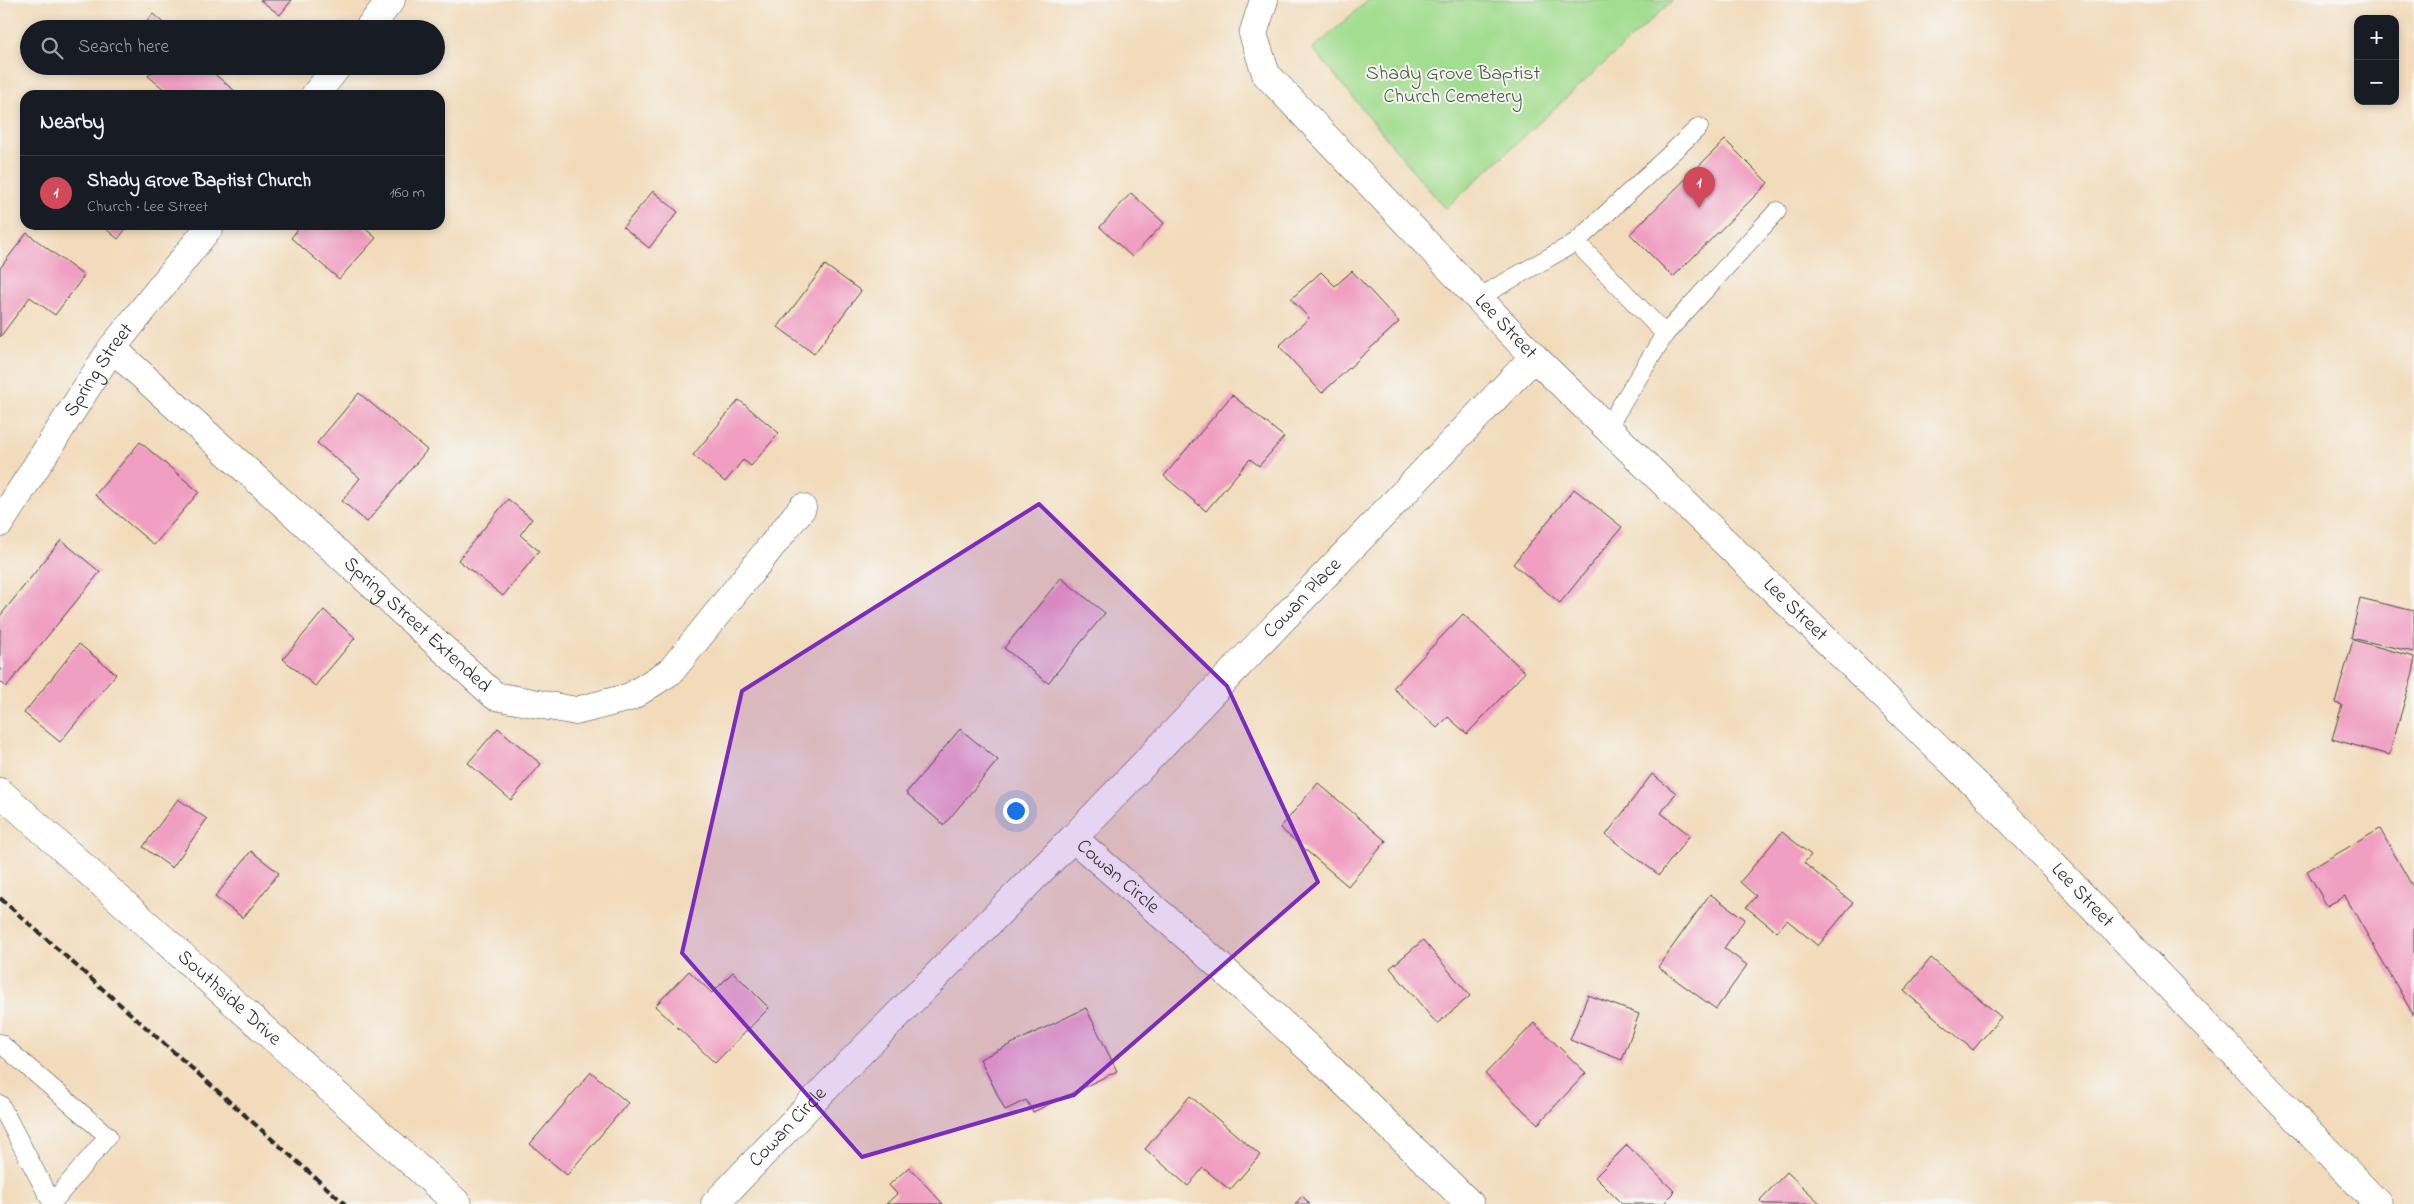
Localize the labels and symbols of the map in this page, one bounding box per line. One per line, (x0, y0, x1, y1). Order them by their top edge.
park label: Shady Grove Baptist Church Cemetery (1366, 60, 1540, 112)
pin: 1 (1683, 167, 1715, 208)
street label: Lee Street (1467, 288, 1544, 366)
street label: Spring Street (57, 317, 141, 423)
street label: Spring Street Extended (336, 550, 497, 700)
street label: Cowan Place (1257, 551, 1349, 645)
street label: Lee Street (1756, 571, 1834, 649)
your location (1003, 798, 1029, 824)
street label: Cowan Circle (1069, 832, 1166, 921)
street label: Lee Street (2044, 856, 2121, 935)
street label: Southside Drive (170, 943, 288, 1053)
street label: Cowan Circle (742, 1080, 834, 1174)

